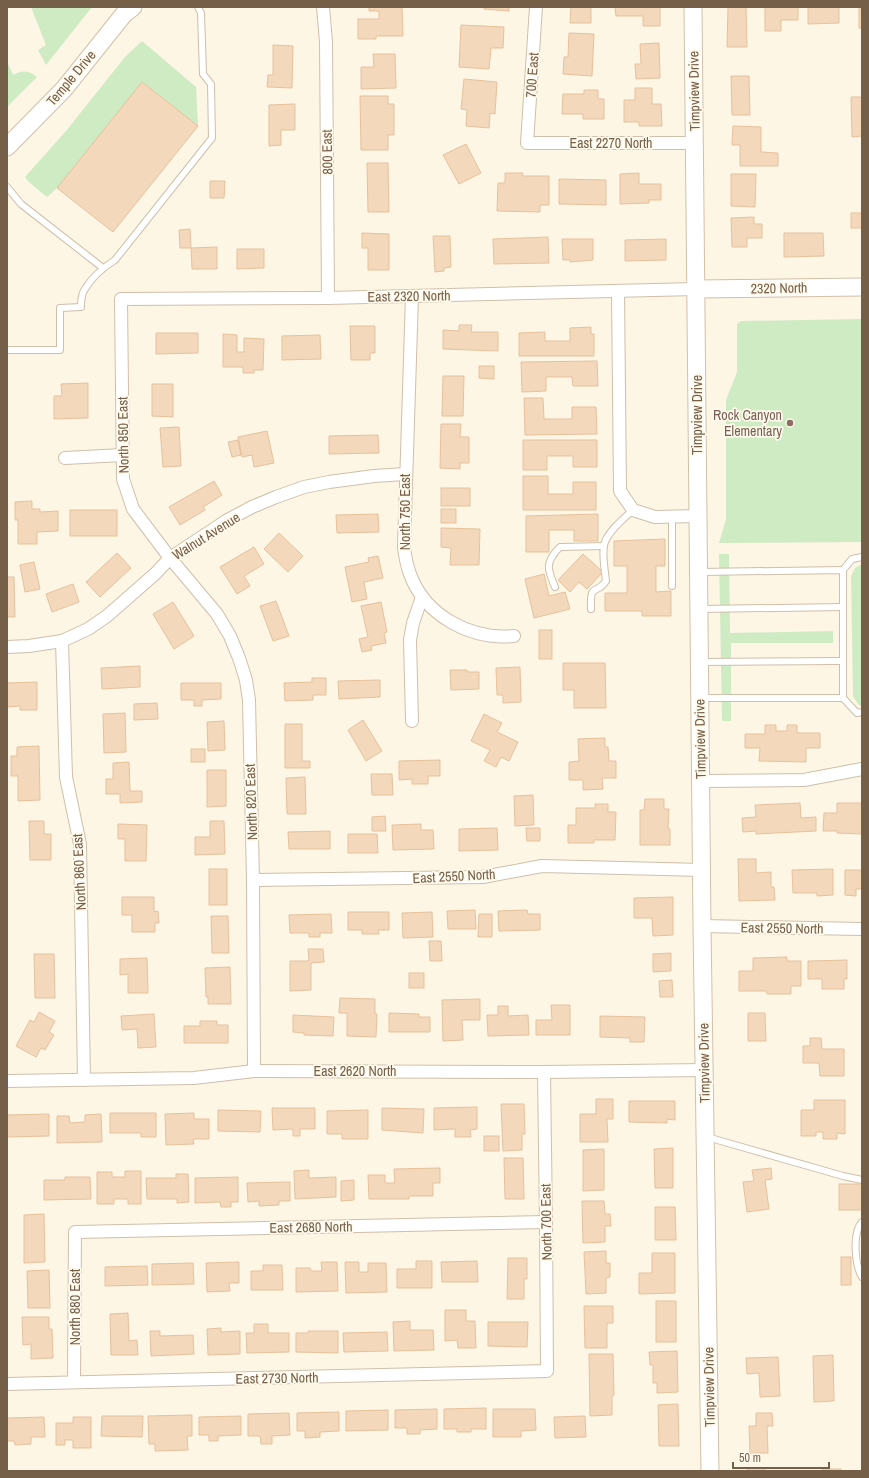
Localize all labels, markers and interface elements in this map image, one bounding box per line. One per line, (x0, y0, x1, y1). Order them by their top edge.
street label: Temple Drive (42, 46, 100, 110)
street label: Timpview Drive (684, 51, 704, 131)
street label: 700 East (521, 52, 543, 98)
street label: 800 East (318, 129, 336, 175)
street label: East 2270 North (570, 134, 652, 152)
street label: 2320 North (750, 279, 808, 297)
street label: East 2320 North (367, 286, 451, 306)
street label: Timpview Drive (688, 375, 706, 455)
street label: North 850 East (113, 397, 133, 473)
place label: Rock Canyon Elementary (713, 406, 782, 440)
marker: Rock Canyon Elementary (785, 418, 795, 428)
street label: North 750 East (396, 474, 414, 550)
street label: Walnut Avenue (169, 508, 243, 564)
street label: Timpview Drive (690, 699, 710, 779)
street label: North 820 East (241, 763, 261, 841)
street label: North 860 East (68, 833, 90, 911)
street label: East 2550 North (412, 865, 496, 887)
street label: East 2550 North (740, 918, 824, 938)
street label: Timpview Drive (694, 1023, 714, 1103)
street label: East 2620 North (314, 1062, 396, 1080)
street label: North 700 East (536, 1184, 556, 1260)
street label: East 2680 North (269, 1217, 353, 1237)
street label: North 880 East (66, 1269, 84, 1345)
street label: Timpview Drive (699, 1347, 719, 1427)
street label: East 2730 North (235, 1368, 319, 1388)
scale bar (733, 1444, 829, 1470)
text: 50 m (739, 1450, 761, 1466)

